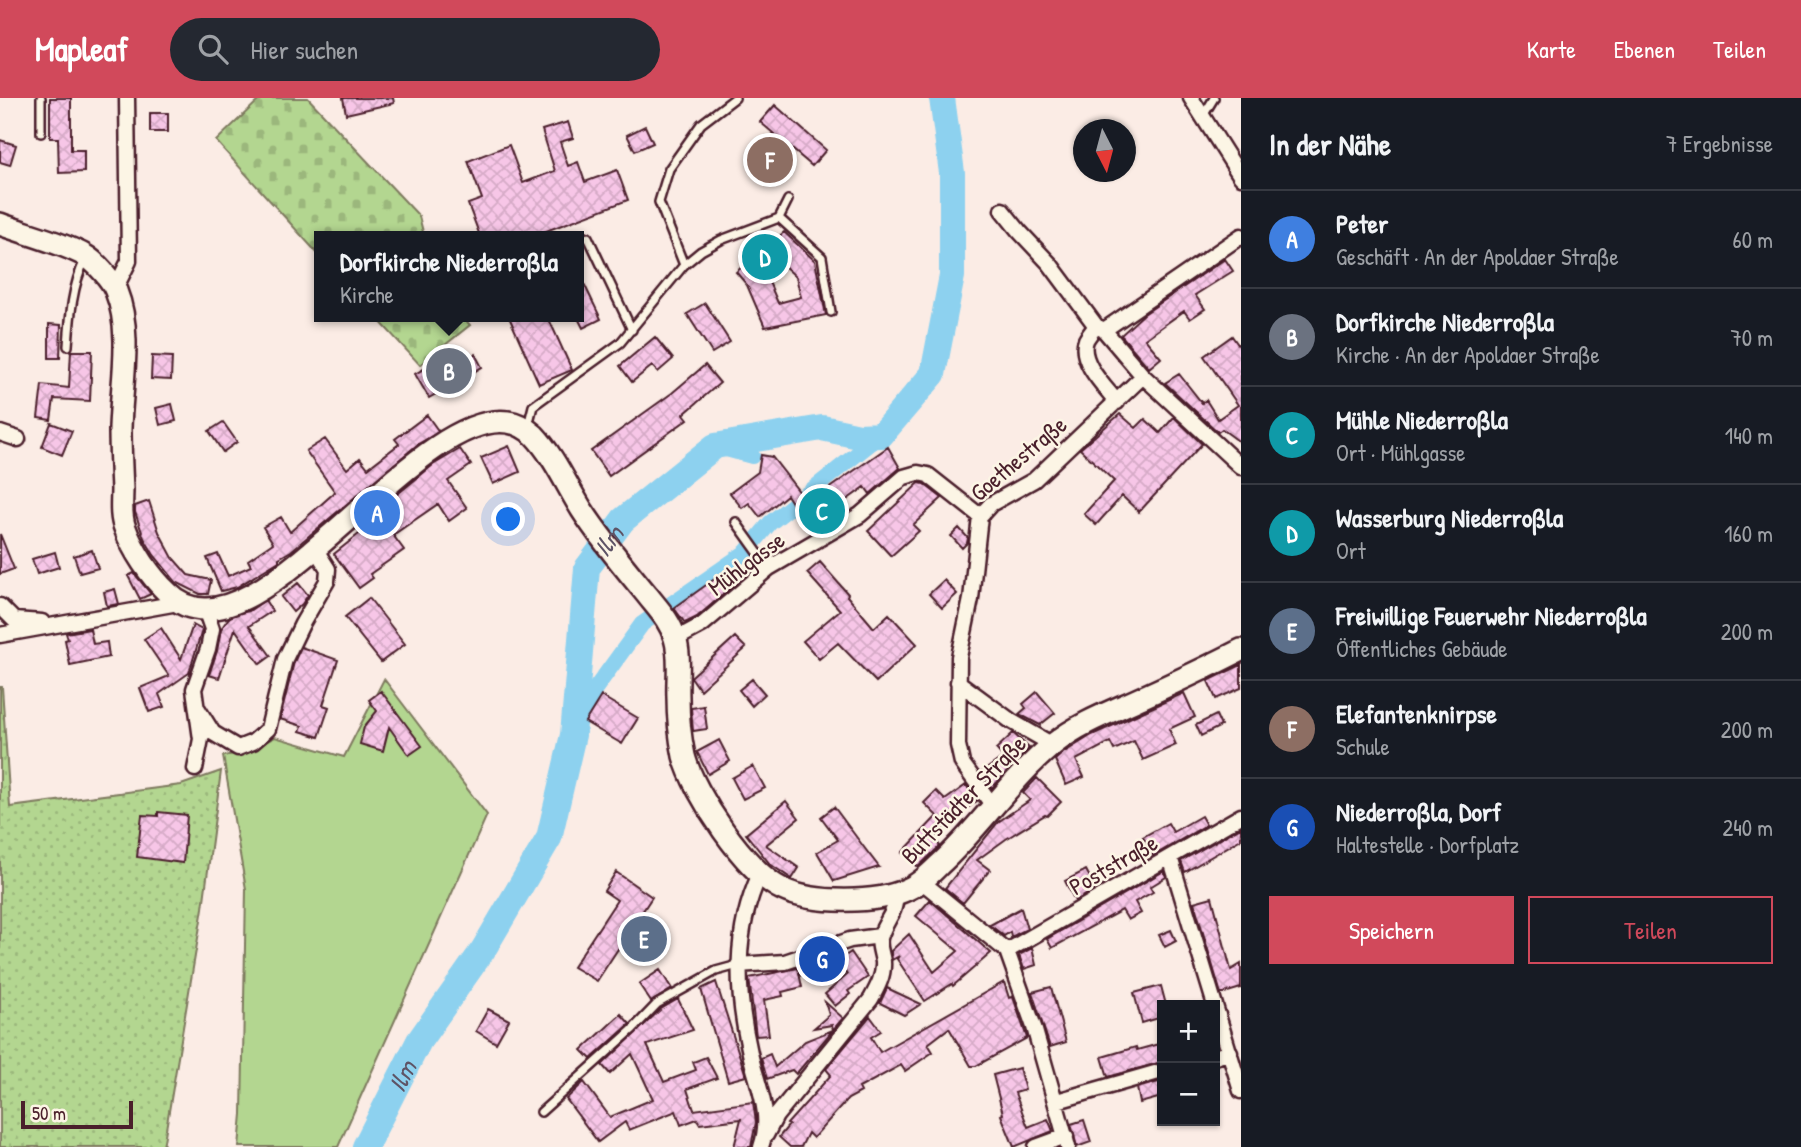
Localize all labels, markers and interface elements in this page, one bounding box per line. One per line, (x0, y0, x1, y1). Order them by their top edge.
search box (170, 18, 660, 81)
text: Mapleaf (35, 27, 128, 71)
icon: search (194, 30, 232, 68)
text: Hier suchen (250, 32, 358, 67)
text: Karte (1527, 33, 1576, 65)
text: Ebenen (1614, 33, 1675, 65)
text: Teilen (1713, 33, 1766, 65)
north arrow (1073, 119, 1136, 182)
text: In der Nähe (1269, 124, 1391, 164)
text: 7 Ergebnisse (1666, 128, 1773, 159)
pin: F (747, 134, 793, 186)
text: Peter (1336, 206, 1388, 241)
text: A (1286, 224, 1298, 255)
text: 60 m (1733, 224, 1773, 255)
popup (314, 231, 584, 322)
pin: D (742, 231, 788, 283)
text: Geschäft · An der Apoldaer Straße (1336, 241, 1619, 272)
text: Dorfkirche Niederroßla (340, 244, 558, 279)
text: Kirche (340, 279, 394, 310)
text: Dorfkirche Niederroßla (1336, 304, 1554, 339)
text: B (1286, 322, 1298, 353)
text: 70 m (1730, 322, 1773, 353)
text: Kirche · An der Apoldaer Straße (1336, 339, 1600, 370)
pin: B (426, 345, 472, 397)
text: Mühle Niederroßla (1336, 402, 1508, 437)
street label: Goethestraße (963, 408, 1073, 508)
text: C (1286, 420, 1298, 451)
text: 140 m (1725, 420, 1773, 451)
text: Ort · Mühlgasse (1336, 437, 1466, 468)
pin: C (799, 485, 845, 537)
pin: A (354, 487, 400, 539)
text: Wasserburg Niederroßla (1336, 500, 1563, 535)
your location (491, 502, 525, 536)
water label: Ilm (584, 517, 632, 563)
text: D (1287, 518, 1297, 549)
text: 160 m (1724, 518, 1773, 549)
street label: Mühlgasse (701, 523, 791, 602)
text: Ort (1336, 535, 1366, 566)
text: Freiwillige Feuerwehr Niederroßla (1336, 598, 1647, 633)
text: E (1287, 616, 1297, 647)
text: 200 m (1721, 616, 1773, 647)
text: Öffentliches Gebäude (1336, 633, 1508, 664)
text: Elefantenknirpse (1336, 696, 1497, 731)
text: F (1288, 714, 1296, 745)
text: 200 m (1721, 714, 1773, 745)
street label: Buttstädter Straße (893, 727, 1033, 870)
text: Schule (1336, 731, 1390, 762)
text: Niederroßla, Dorf (1336, 794, 1501, 829)
text: G (1286, 812, 1298, 843)
text: 240 m (1722, 812, 1773, 843)
street label: Poststraße (1063, 826, 1163, 902)
text: Haltestelle · Dorfplatz (1336, 829, 1519, 860)
button: Speichern (1269, 896, 1514, 964)
button: Teilen (1528, 896, 1773, 964)
pin: E (621, 913, 667, 965)
pin: G (799, 933, 845, 985)
map controls (1157, 1000, 1220, 1126)
button: + (1157, 1000, 1220, 1063)
water label: Ilm (379, 1053, 424, 1097)
button: − (1157, 1063, 1220, 1126)
scale bar (21, 1098, 133, 1130)
text: 50 m (32, 1100, 66, 1126)

